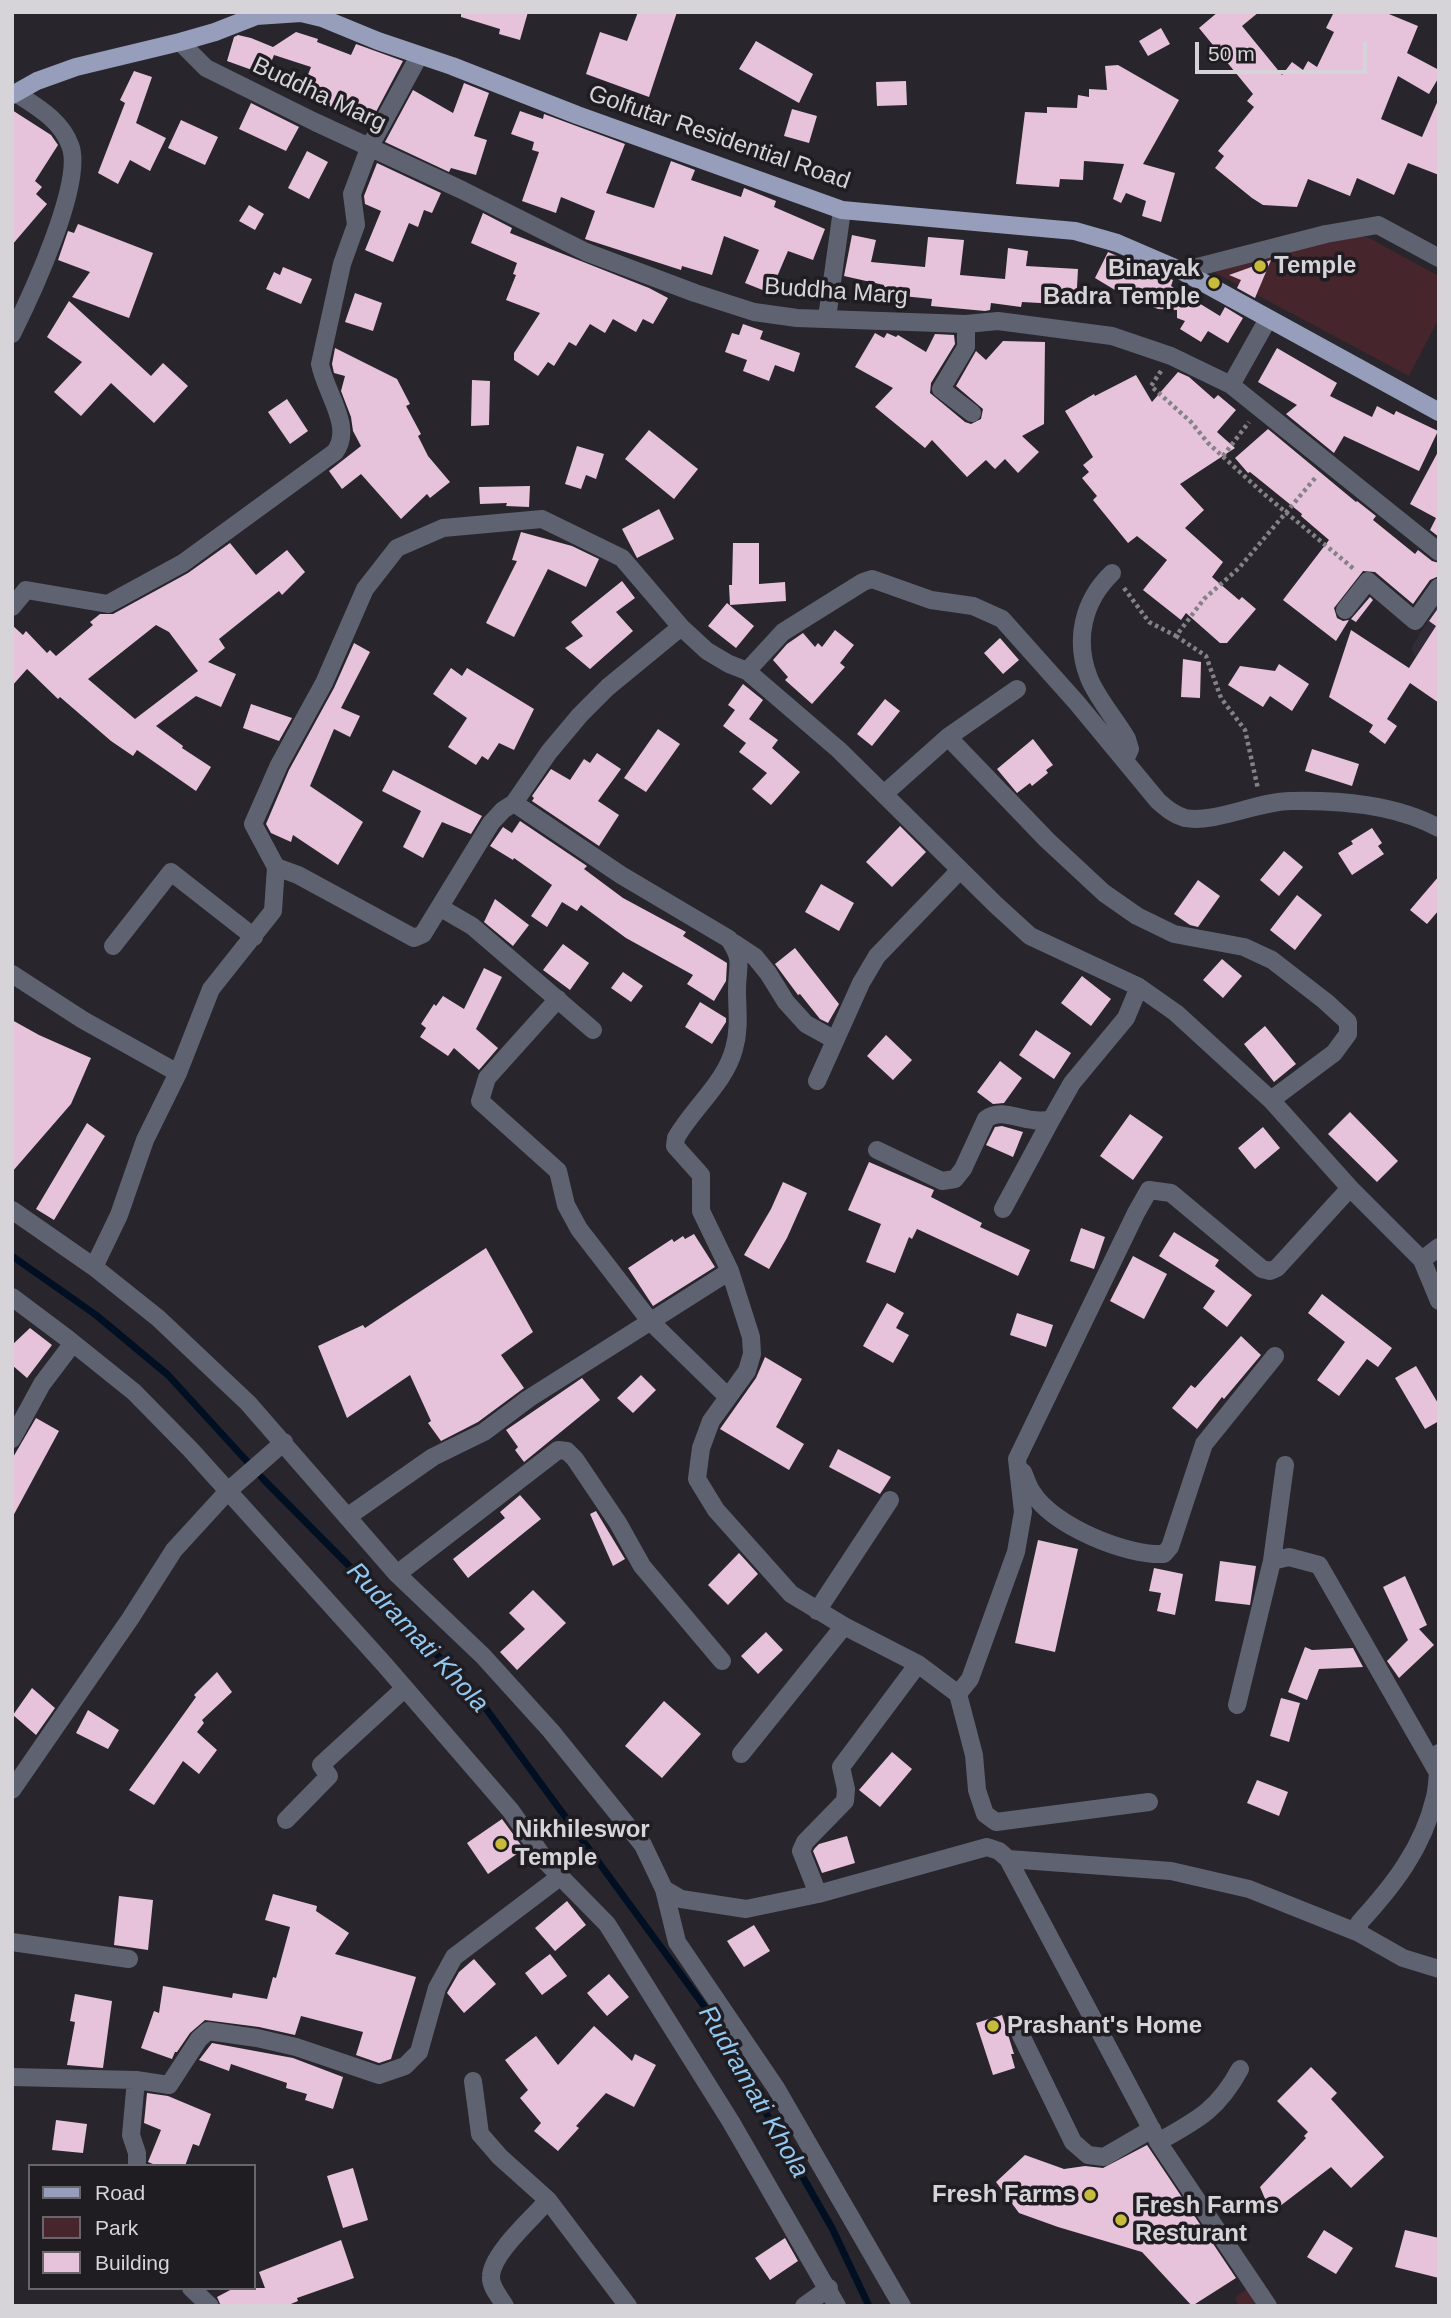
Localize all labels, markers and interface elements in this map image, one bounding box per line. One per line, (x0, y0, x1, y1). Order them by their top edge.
scale bar (1199, 28, 1370, 72)
text: 50 m (1208, 42, 1255, 65)
street label: Buddha Marg (248, 52, 390, 138)
street label: Golfutar Residential Road (584, 80, 854, 196)
place label: Temple (1274, 252, 1356, 280)
place label: Binayak Badra Temple (1043, 255, 1200, 311)
marker: Temple (1252, 258, 1268, 274)
street label: Buddha Marg (763, 273, 909, 311)
marker: Binayak Badra Temple (1206, 275, 1222, 291)
water label: Rudramati Khola (340, 1557, 494, 1719)
place label: Nikhileswor Temple (515, 1816, 650, 1872)
marker: Nikhileswor Temple (493, 1836, 509, 1852)
water label: Rudramati Khola (691, 2000, 815, 2184)
place label: Prashant's Home (1007, 2012, 1202, 2040)
marker: Prashant's Home (985, 2018, 1001, 2034)
legend (28, 2164, 256, 2290)
text: Road (95, 2181, 145, 2204)
place label: Fresh Farms (932, 2181, 1076, 2209)
marker: Fresh Farms (1082, 2187, 1098, 2203)
place label: Fresh Farms Resturant (1135, 2192, 1279, 2248)
marker: Fresh Farms Resturant (1113, 2212, 1129, 2228)
text: Park (95, 2216, 138, 2239)
text: Building (95, 2251, 170, 2274)

